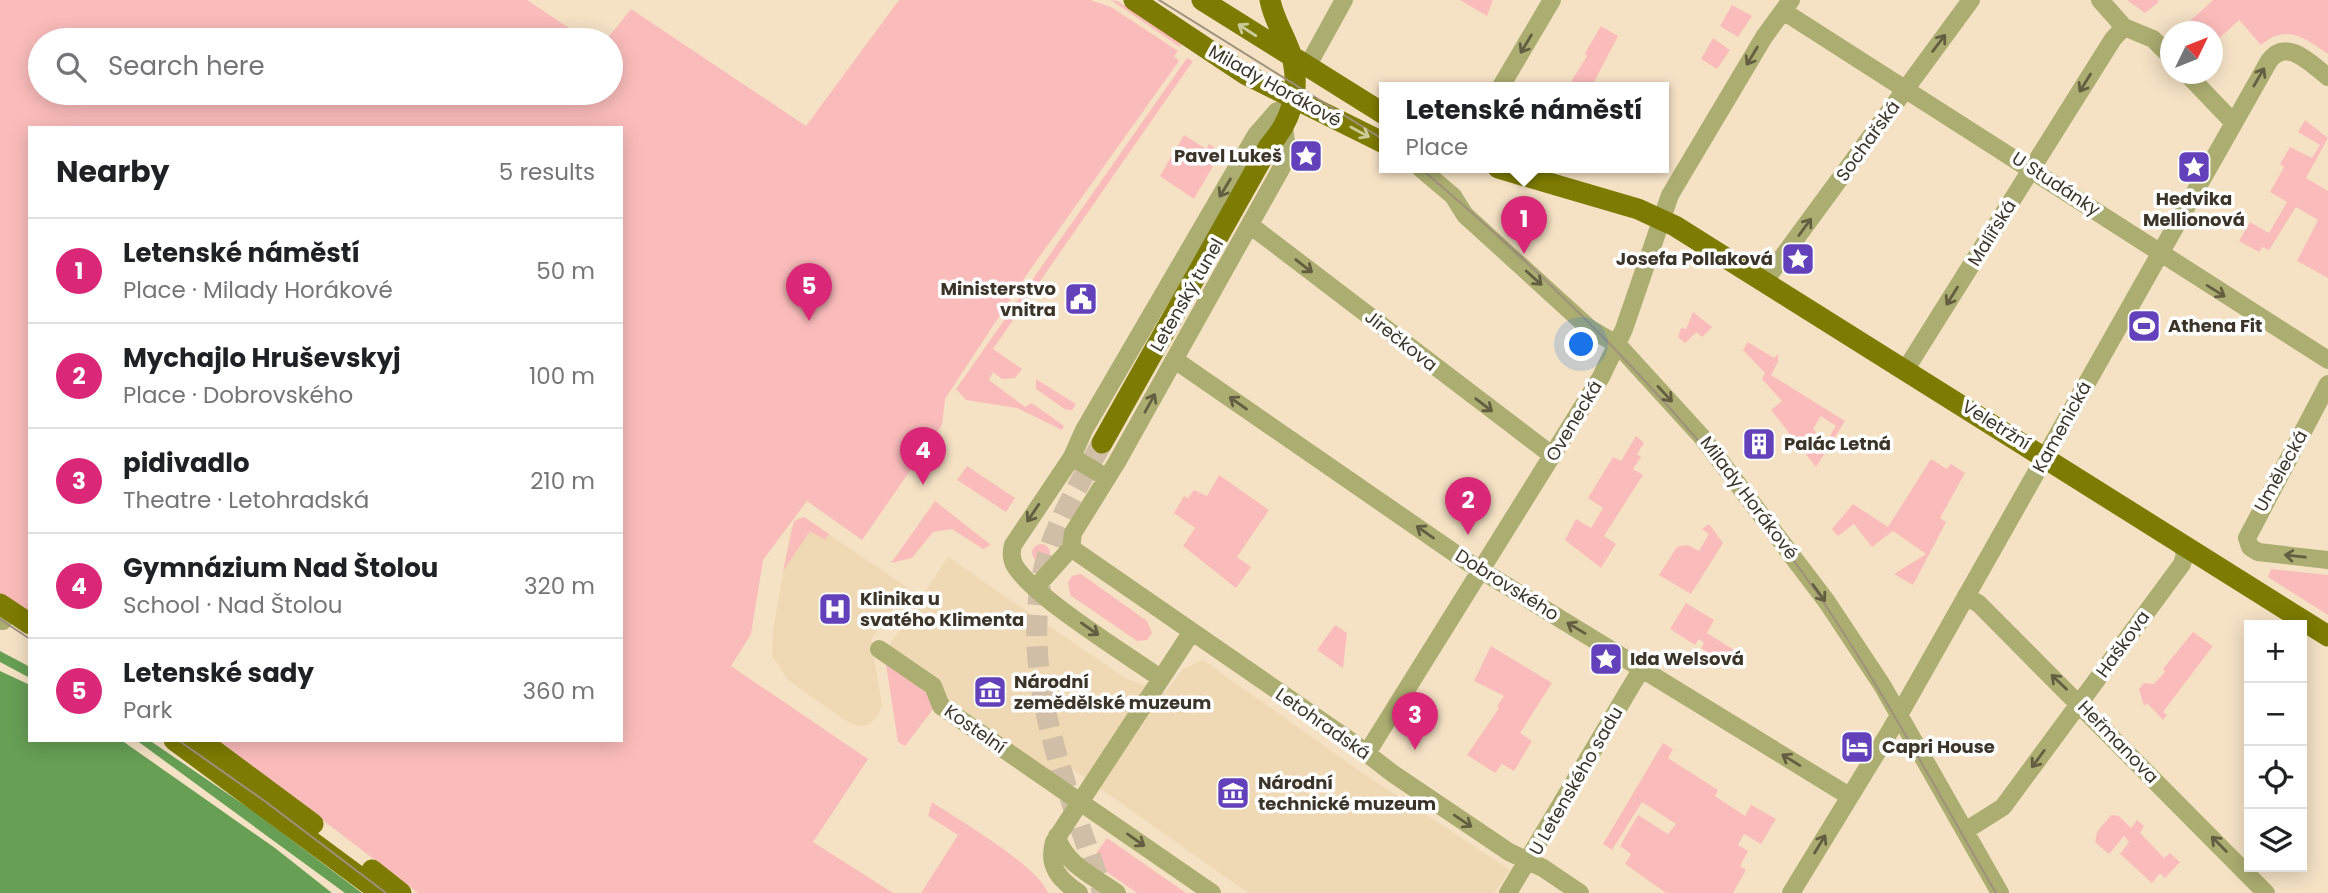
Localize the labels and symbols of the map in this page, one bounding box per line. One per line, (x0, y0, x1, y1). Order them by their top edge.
north arrow (2160, 21, 2223, 84)
one-way arrow (1238, 22, 1258, 36)
one-way arrow (1519, 33, 1533, 53)
one-way arrow (1931, 34, 1946, 53)
street label: Milady Horákové (1204, 39, 1346, 133)
one-way arrow (1745, 45, 1759, 65)
one-way arrow (2252, 67, 2266, 87)
one-way arrow (2078, 72, 2092, 92)
street label: Sochařská (1830, 95, 1905, 186)
one-way arrow (1349, 126, 1370, 139)
place icon: Pavel Lukeš (1287, 137, 1325, 175)
place label: Pavel Lukeš (1174, 143, 1282, 168)
street label: U Studánky (2007, 146, 2105, 222)
place icon: Hedvika Mellionová (2175, 148, 2213, 186)
one-way arrow (1218, 177, 1232, 197)
place label: Hedvika Mellionová (2143, 186, 2245, 232)
street label: Malířská (1961, 195, 2022, 271)
pin: 1 (1501, 196, 1547, 254)
one-way arrow (1797, 218, 1812, 237)
street label: Letenský tunel (1144, 234, 1229, 356)
place icon: Josefa Pollaková (1779, 240, 1817, 278)
place label: Josefa Pollaková (1616, 246, 1773, 271)
one-way arrow (1295, 258, 1313, 273)
pin: 5 (786, 263, 832, 321)
one-way arrow (1525, 270, 1543, 286)
place label: Ministerstvo vnitra (940, 276, 1056, 322)
public building icon: Ministerstvo vnitra (1062, 280, 1100, 318)
one-way arrow (2206, 284, 2226, 298)
one-way arrow (1944, 286, 1958, 306)
street label: Jirečkova (1360, 304, 1443, 377)
sports icon: Athena Fit (2125, 307, 2163, 345)
place label: Athena Fit (2168, 313, 2262, 338)
your location (1564, 327, 1598, 361)
street label: Ovenecká (1540, 376, 1608, 466)
street label: Kamenická (2026, 377, 2097, 477)
one-way arrow (1656, 385, 1673, 402)
one-way arrow (1143, 393, 1157, 413)
street label: Veletržní (1957, 394, 2035, 455)
one-way arrow (1229, 396, 1248, 410)
one-way arrow (1475, 397, 1493, 412)
building icon: Palác Letná (1740, 425, 1778, 463)
street label: Umělecká (2248, 425, 2313, 516)
pin: 4 (900, 427, 946, 485)
street label: Milady Horákové (1695, 431, 1804, 565)
place label: Palác Letná (1784, 431, 1891, 456)
pin: 2 (1445, 477, 1491, 535)
one-way arrow (1026, 503, 1040, 523)
one-way arrow (1416, 525, 1435, 540)
street label: Dobrovského (1451, 543, 1564, 626)
one-way arrow (2284, 549, 2307, 562)
one-way arrow (1812, 583, 1827, 601)
place label: Klinika u svatého Klimenta (860, 586, 1024, 632)
hospital icon: Klinika u svatého Klimenta (816, 590, 854, 628)
street label: Haškova (2090, 605, 2155, 682)
one-way arrow (1567, 621, 1587, 635)
one-way arrow (1080, 622, 1099, 636)
place icon: Ida Welsová (1587, 640, 1625, 678)
place label: Ida Welsová (1630, 646, 1744, 671)
place label: Národní zemědělské muzeum (1014, 669, 1211, 715)
museum icon: Národní zemědělské muzeum (971, 673, 1009, 711)
one-way arrow (2051, 674, 2068, 691)
street label: Letohradská (1271, 682, 1376, 765)
pin: 3 (1392, 692, 1438, 750)
street label: Heřmanova (2072, 695, 2164, 789)
street label: Kostelní (940, 698, 1011, 759)
street label: U Letenského sadu (1523, 702, 1628, 860)
hotel icon: Capri House (1838, 728, 1876, 766)
place label: Capri House (1882, 734, 1995, 759)
one-way arrow (2031, 749, 2045, 768)
one-way arrow (1782, 753, 1802, 767)
place label: Národní technické muzeum (1258, 770, 1436, 816)
museum icon: Národní technické muzeum (1214, 774, 1252, 812)
one-way arrow (1453, 814, 1472, 828)
one-way arrow (1126, 833, 1145, 847)
one-way arrow (1814, 835, 1828, 855)
one-way arrow (2210, 836, 2227, 853)

